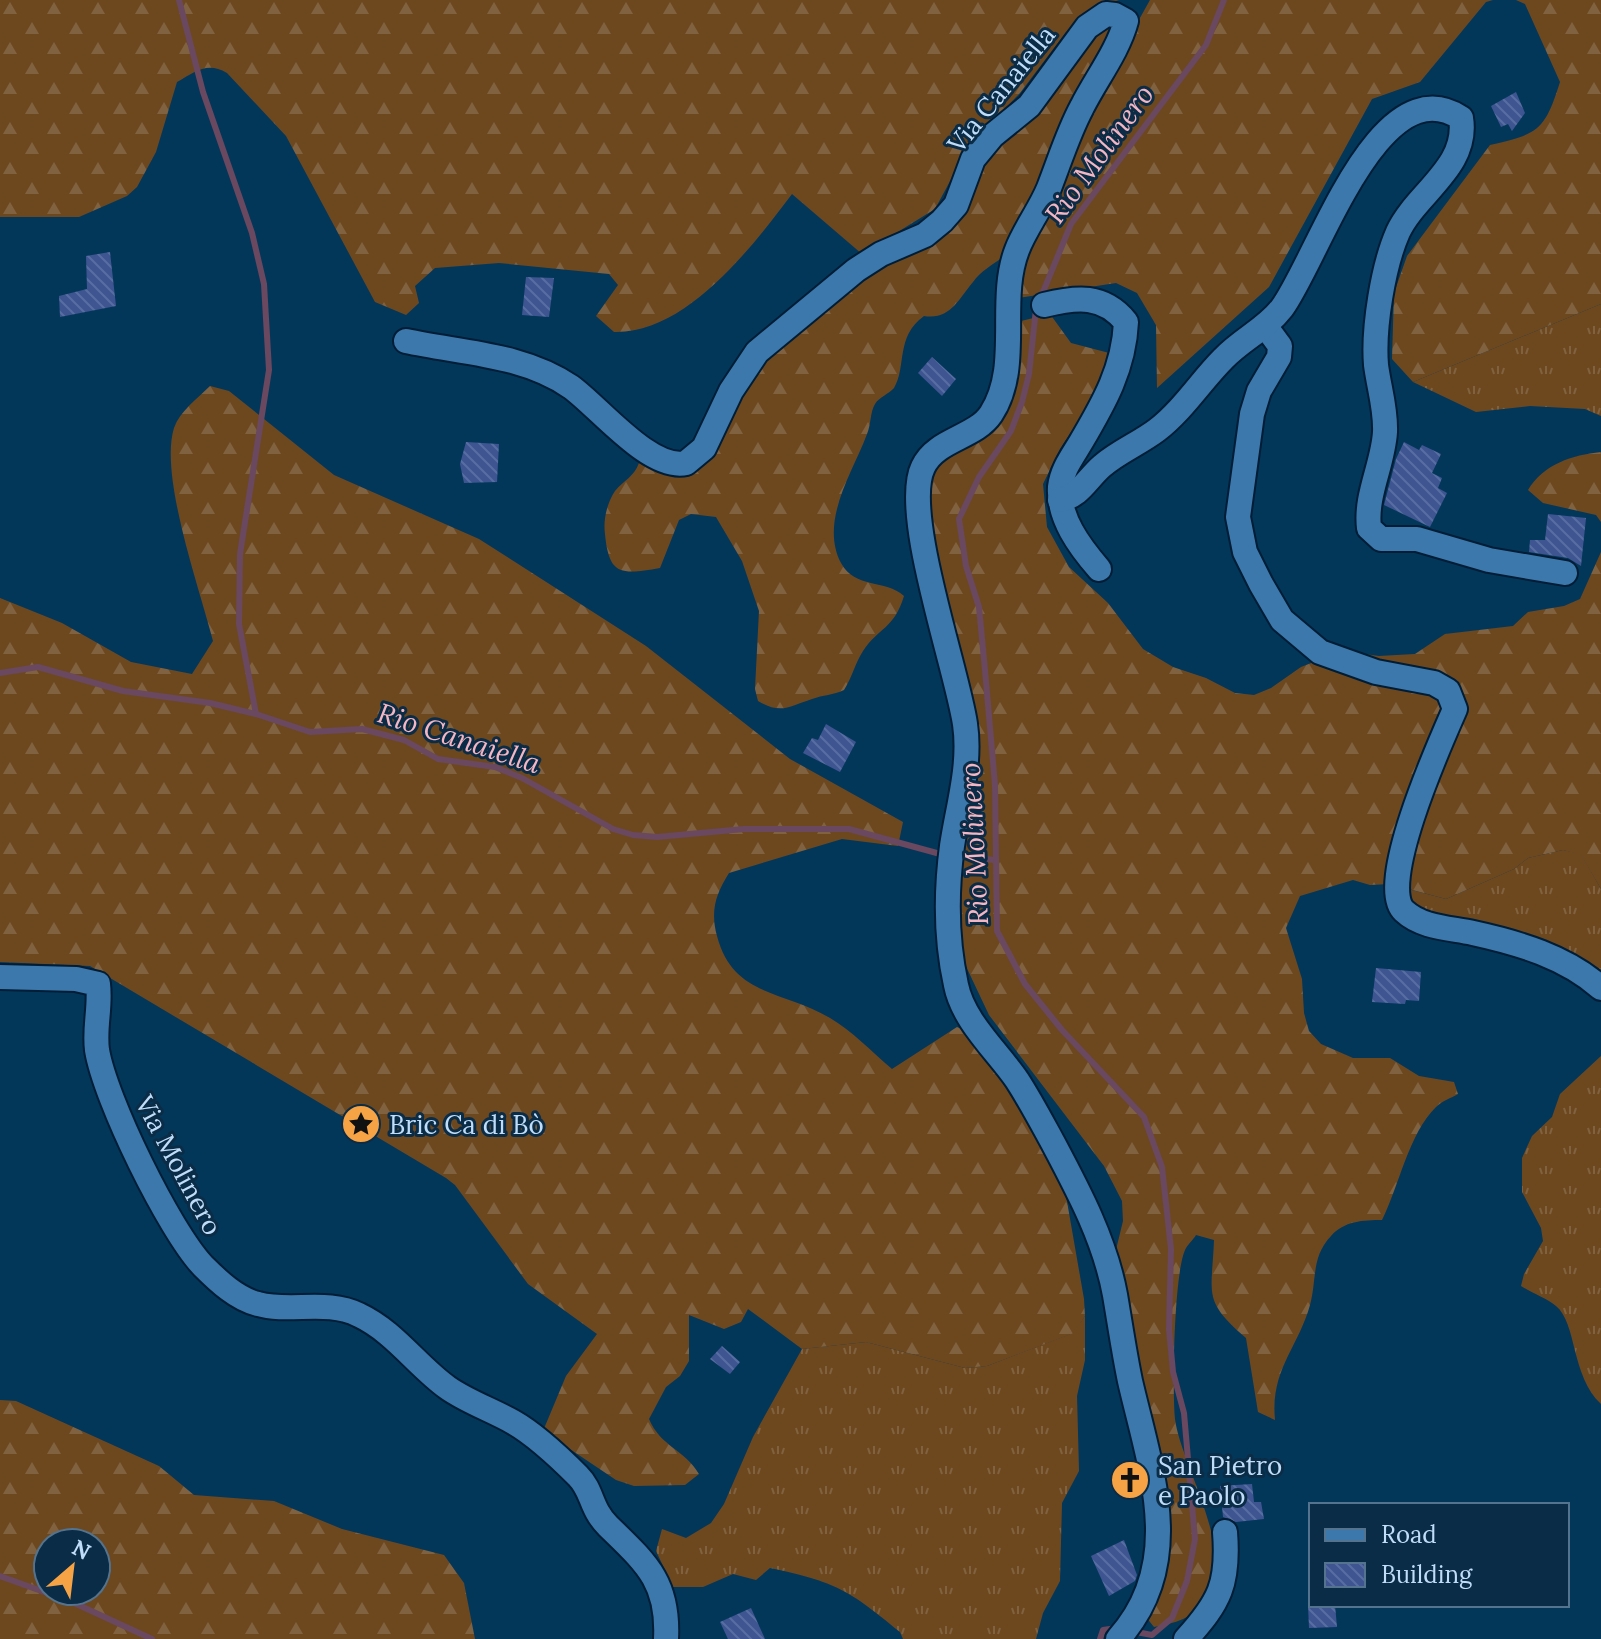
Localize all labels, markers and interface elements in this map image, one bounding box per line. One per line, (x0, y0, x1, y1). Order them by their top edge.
street label: Via Canaiella (939, 19, 1062, 160)
water label: Rio Molinero (1037, 77, 1161, 231)
water label: Rio Canaiella (373, 695, 546, 781)
water label: Rio Molinero (952, 762, 996, 926)
street label: Via Molinero (128, 1089, 230, 1241)
place icon: Bric Ca di Bò (340, 1103, 382, 1145)
place label: Bric Ca di Bò (389, 1108, 544, 1141)
place label: San Pietro e Paolo (1158, 1449, 1282, 1512)
church icon: San Pietro e Paolo (1109, 1459, 1151, 1501)
legend (1309, 1503, 1569, 1607)
text: Road (1381, 1519, 1437, 1550)
north arrow (32, 1527, 112, 1607)
text: N (67, 1533, 95, 1566)
text: Building (1381, 1559, 1473, 1590)

